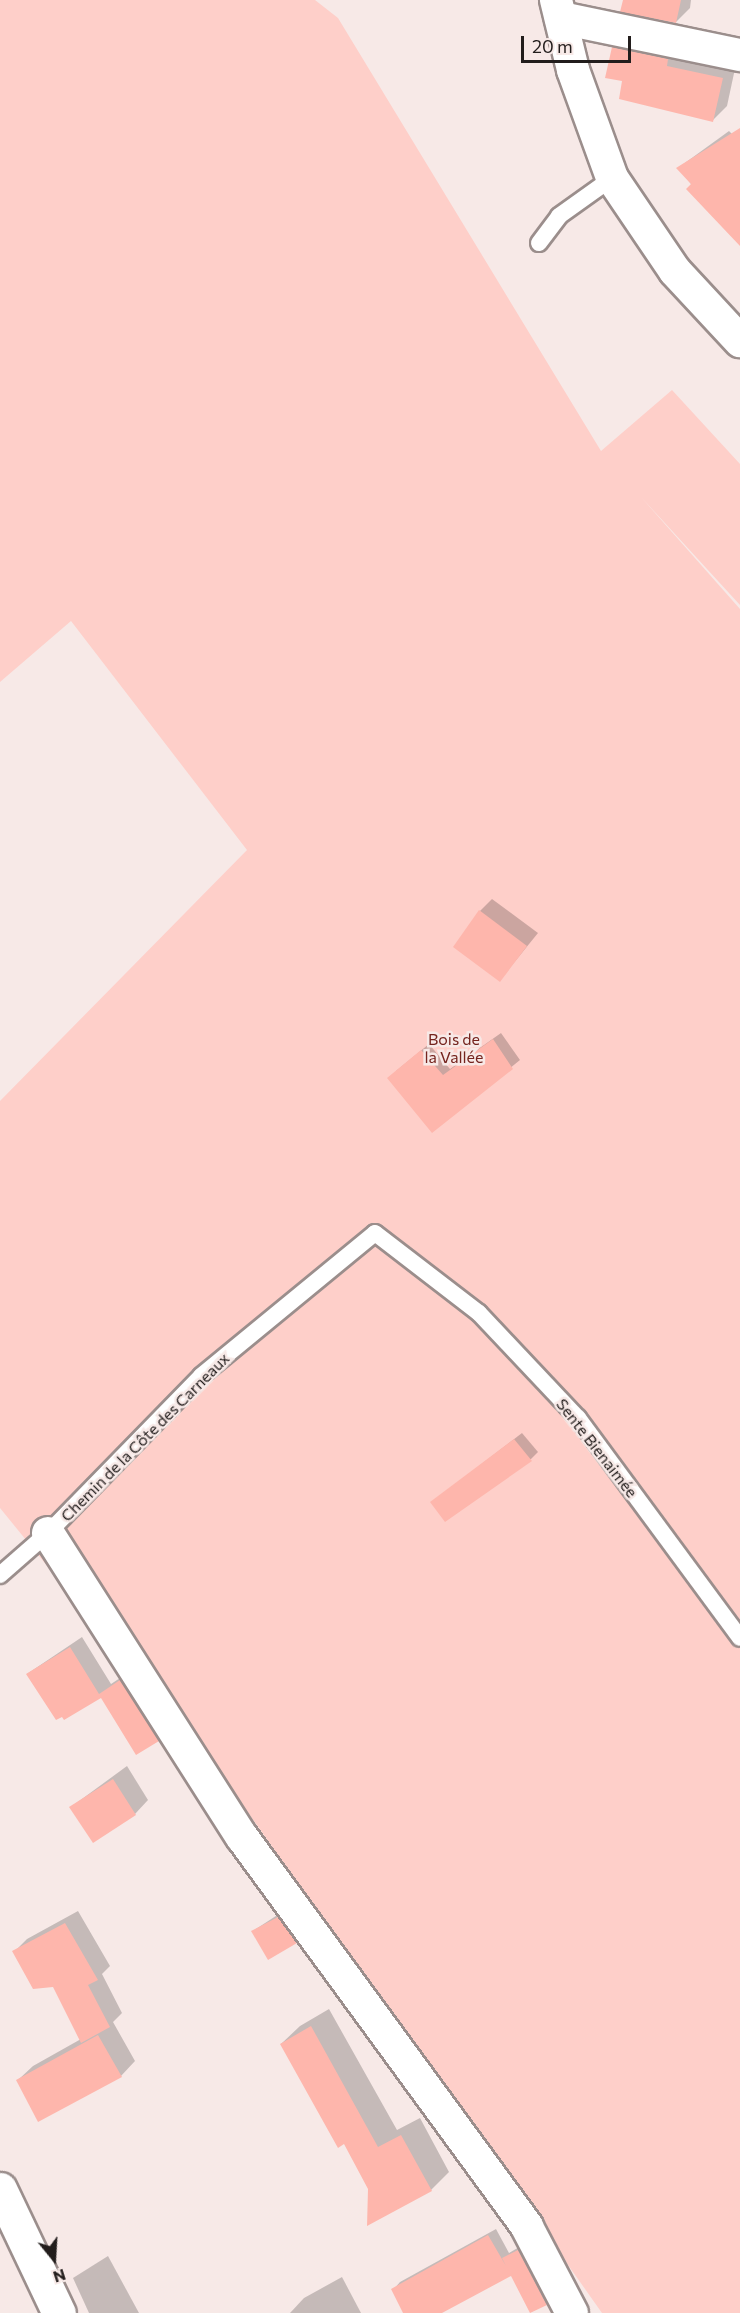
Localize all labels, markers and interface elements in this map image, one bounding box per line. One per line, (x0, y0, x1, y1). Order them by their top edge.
scale bar (524, 24, 634, 62)
text: 20 m (532, 35, 573, 57)
park label: Bois de la Vallée (424, 1029, 484, 1067)
street label: Chemin de la Côte des Carneaux (57, 1349, 233, 1525)
street label: Sente Bienaimée (552, 1395, 642, 1501)
north arrow (24, 2229, 84, 2289)
text: N (51, 2266, 68, 2287)

